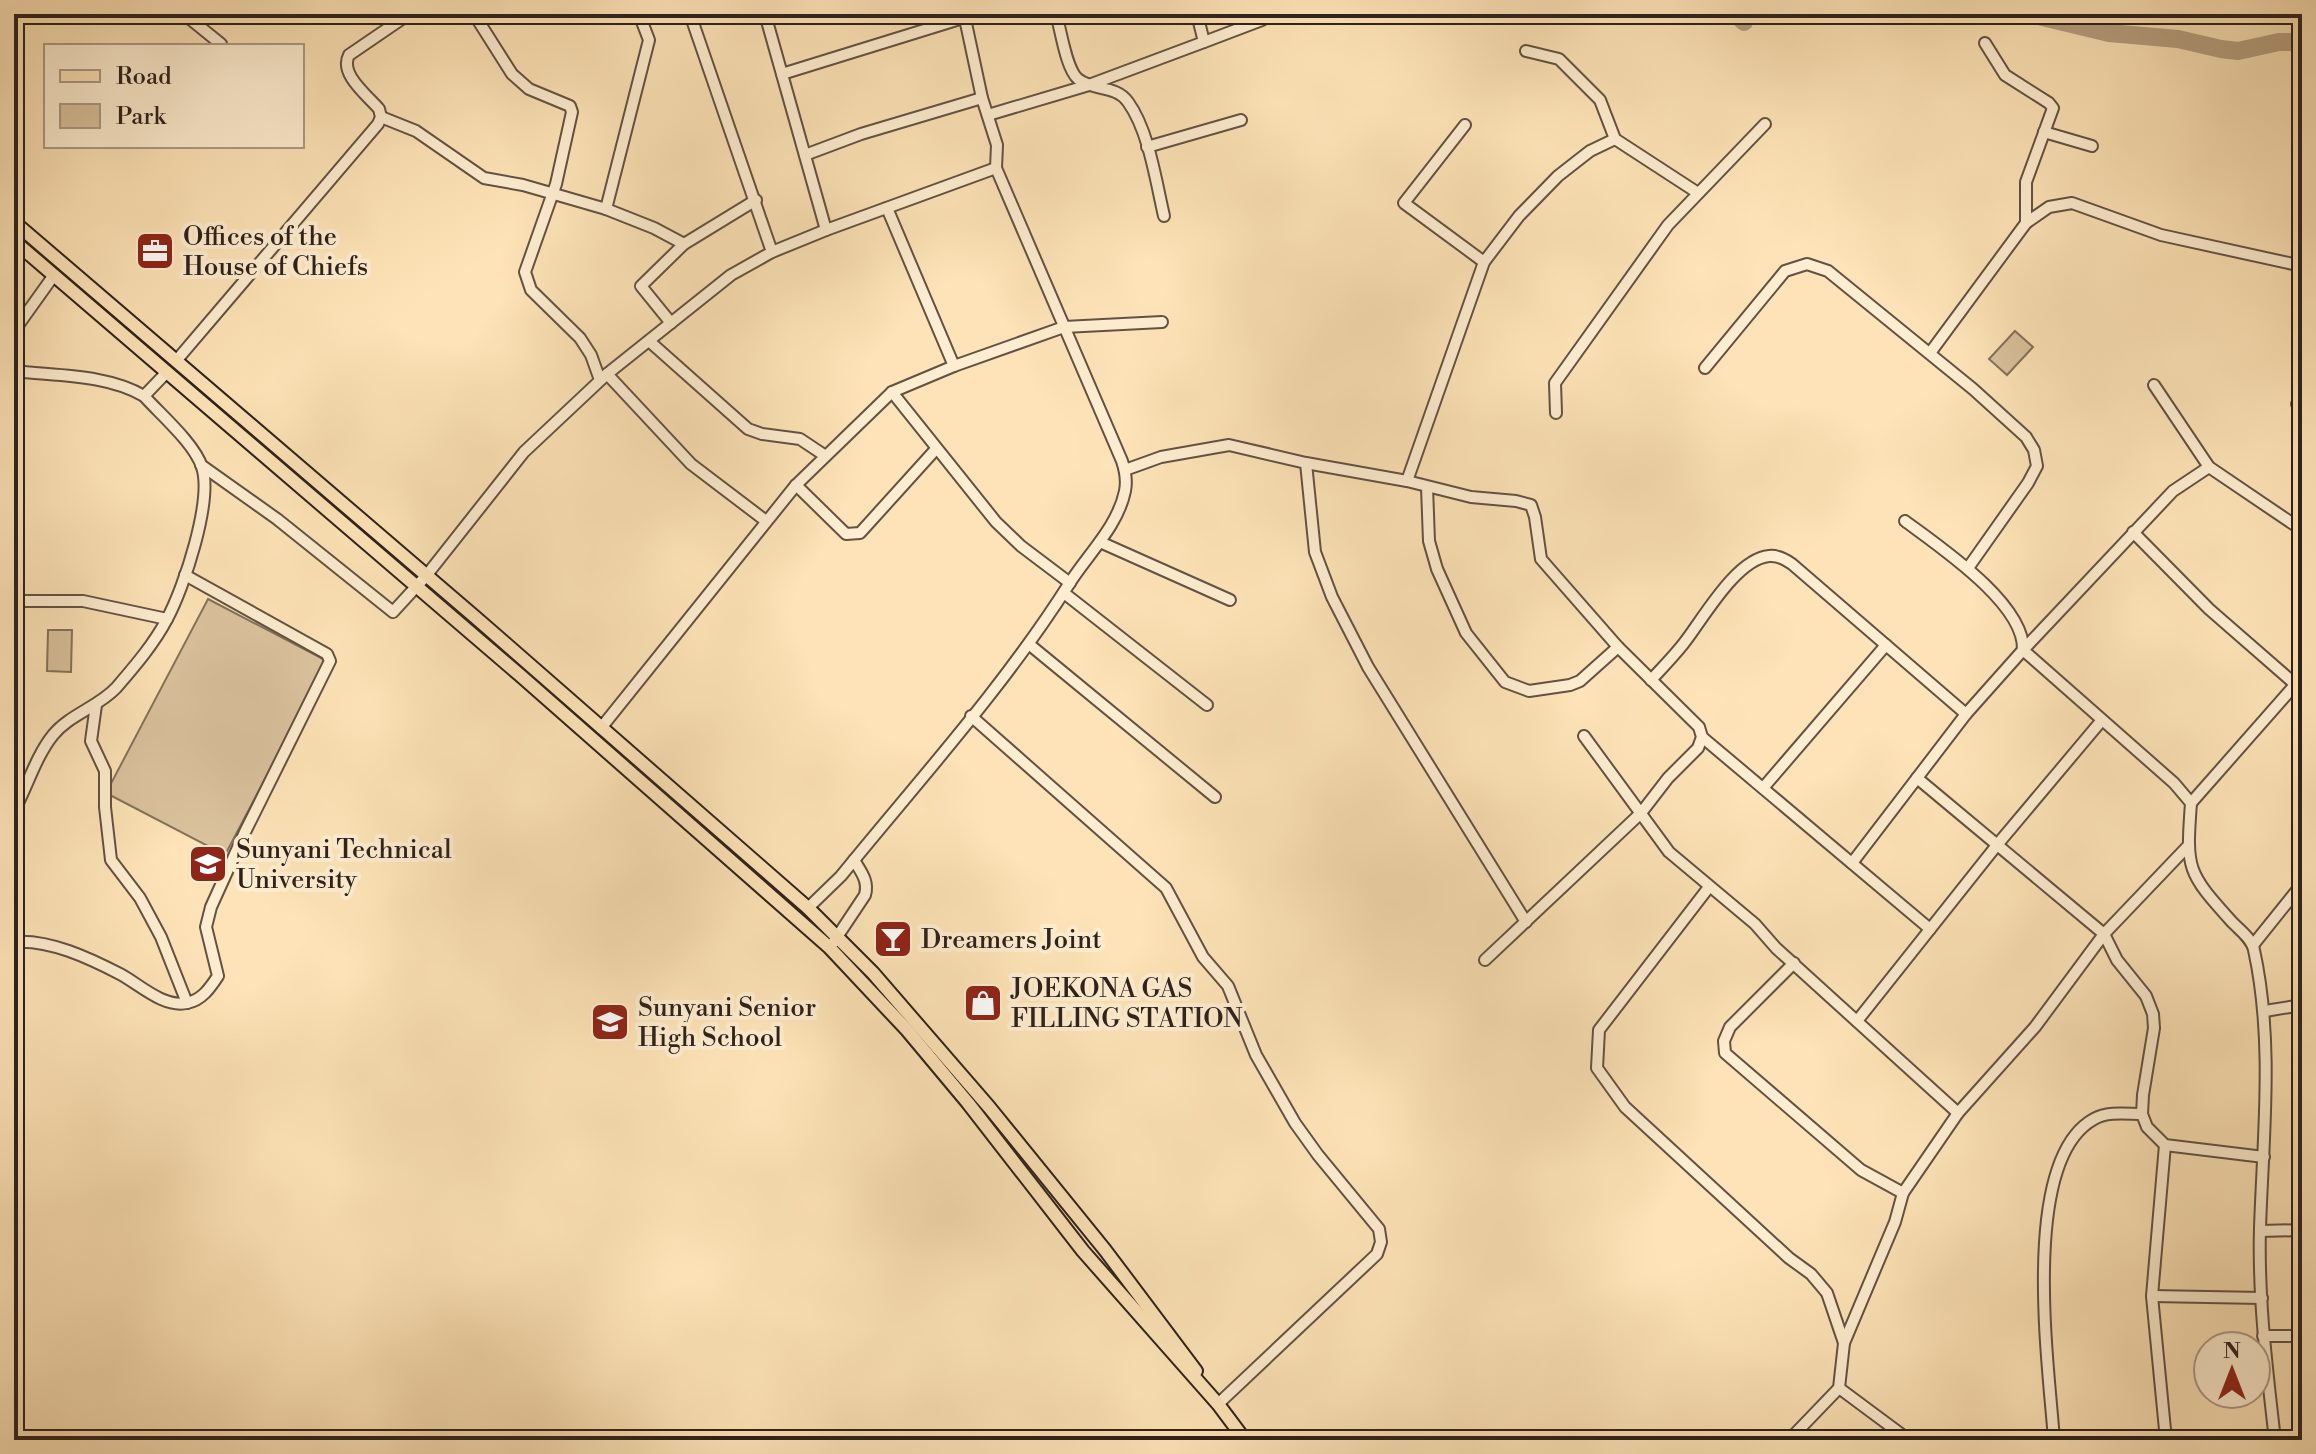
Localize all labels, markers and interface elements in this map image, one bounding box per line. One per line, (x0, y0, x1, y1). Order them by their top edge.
legend (44, 44, 304, 148)
text: Road (116, 62, 172, 92)
text: Park (116, 102, 167, 132)
place label: Offices of the House of Chiefs (183, 221, 368, 283)
office icon: Offices of the House of Chiefs (134, 230, 176, 272)
place label: Sunyani Technical University (236, 834, 452, 896)
school or university icon: Sunyani Technical University (187, 843, 229, 885)
bar icon: Dreamers Joint (872, 918, 914, 960)
place label: Dreamers Joint (921, 924, 1101, 956)
place label: JOEKONA GAS FILLING STATION (1010, 973, 1243, 1035)
shop icon: JOEKONA GAS FILLING STATION (962, 982, 1004, 1024)
place label: Sunyani Senior High School (638, 992, 816, 1054)
school or university icon: Sunyani Senior High School (589, 1001, 631, 1043)
north arrow (2192, 1330, 2272, 1410)
text: N (2223, 1338, 2241, 1365)

